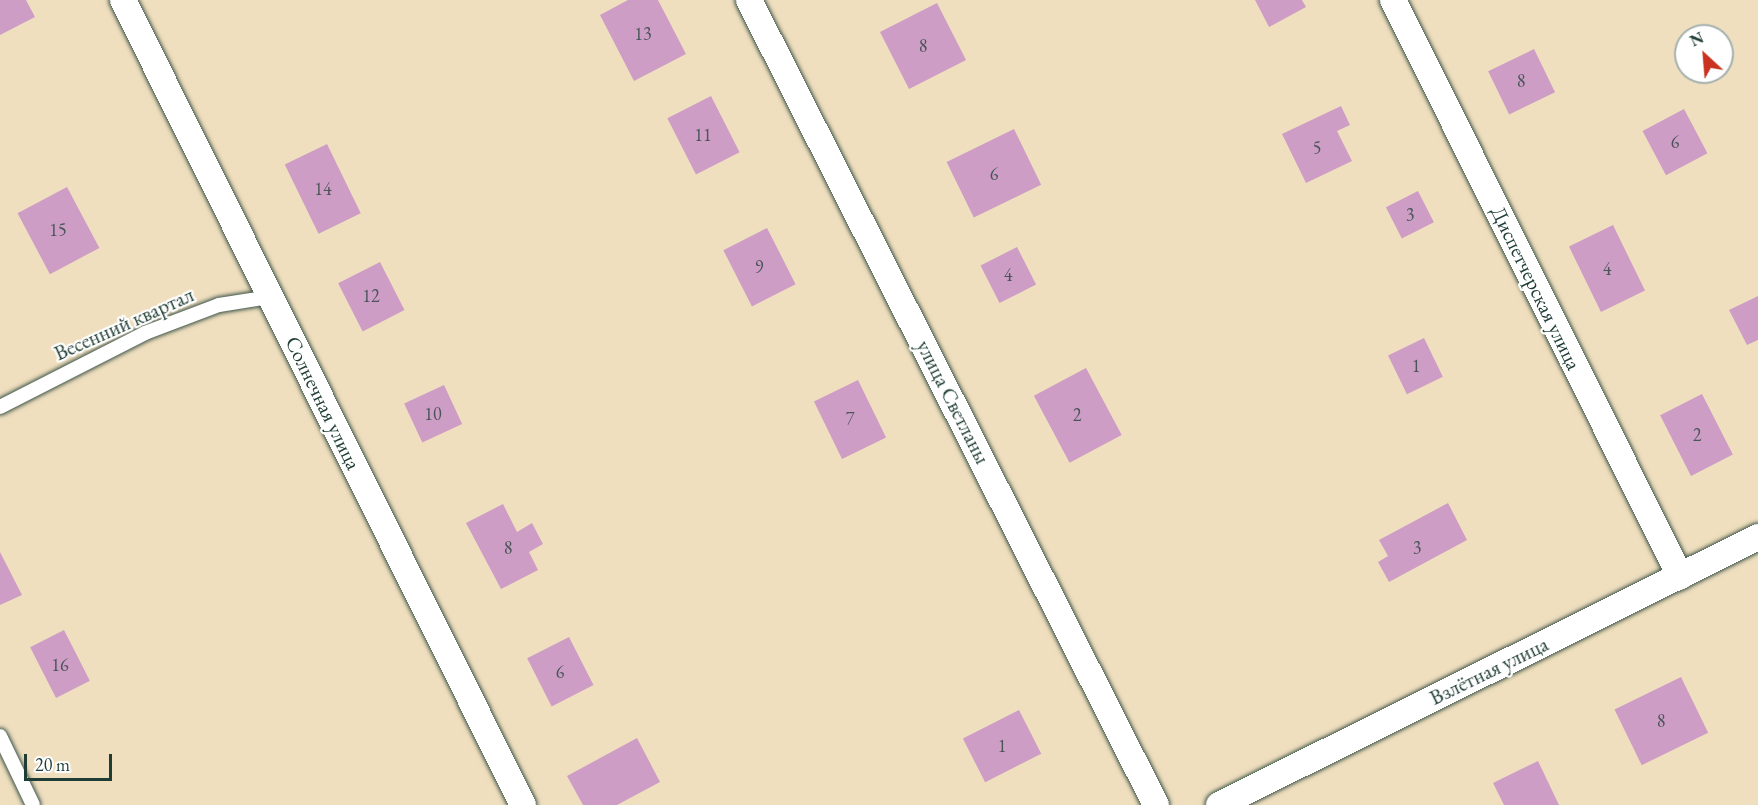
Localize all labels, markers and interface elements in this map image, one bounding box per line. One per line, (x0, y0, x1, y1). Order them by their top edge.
house number: 13 (634, 23, 652, 45)
north arrow (1674, 24, 1734, 84)
text: N (1686, 27, 1707, 51)
house number: 8 (919, 35, 927, 57)
house number: 8 (1517, 70, 1525, 92)
house number: 11 (694, 124, 712, 146)
house number: 6 (1671, 131, 1679, 153)
house number: 5 (1313, 137, 1321, 159)
house number: 6 (990, 163, 998, 185)
house number: 14 (314, 178, 332, 200)
street label: Диспетчерская улица (1485, 202, 1587, 374)
house number: 3 (1406, 204, 1414, 226)
house number: 15 (49, 219, 67, 241)
house number: 9 (755, 256, 763, 278)
house number: 4 (1603, 258, 1611, 280)
house number: 4 (1004, 264, 1012, 286)
street label: Весенний квартал (50, 282, 198, 366)
house number: 12 (362, 285, 380, 307)
street label: Солнечная улица (280, 332, 366, 474)
street label: улица Светланы (911, 336, 995, 468)
house number: 1 (1412, 355, 1420, 377)
house number: 10 (424, 403, 442, 425)
house number: 2 (1073, 404, 1081, 426)
house number: 7 (846, 408, 854, 430)
house number: 2 (1693, 424, 1701, 446)
house number: 8 (504, 537, 512, 559)
house number: 3 (1413, 537, 1421, 559)
street label: Взлётная улица (1426, 631, 1552, 711)
house number: 16 (51, 654, 69, 676)
house number: 6 (556, 661, 564, 683)
house number: 8 (1657, 710, 1665, 732)
house number: 1 (998, 735, 1006, 757)
scale bar (27, 742, 116, 780)
text: 20 m (35, 753, 70, 776)

